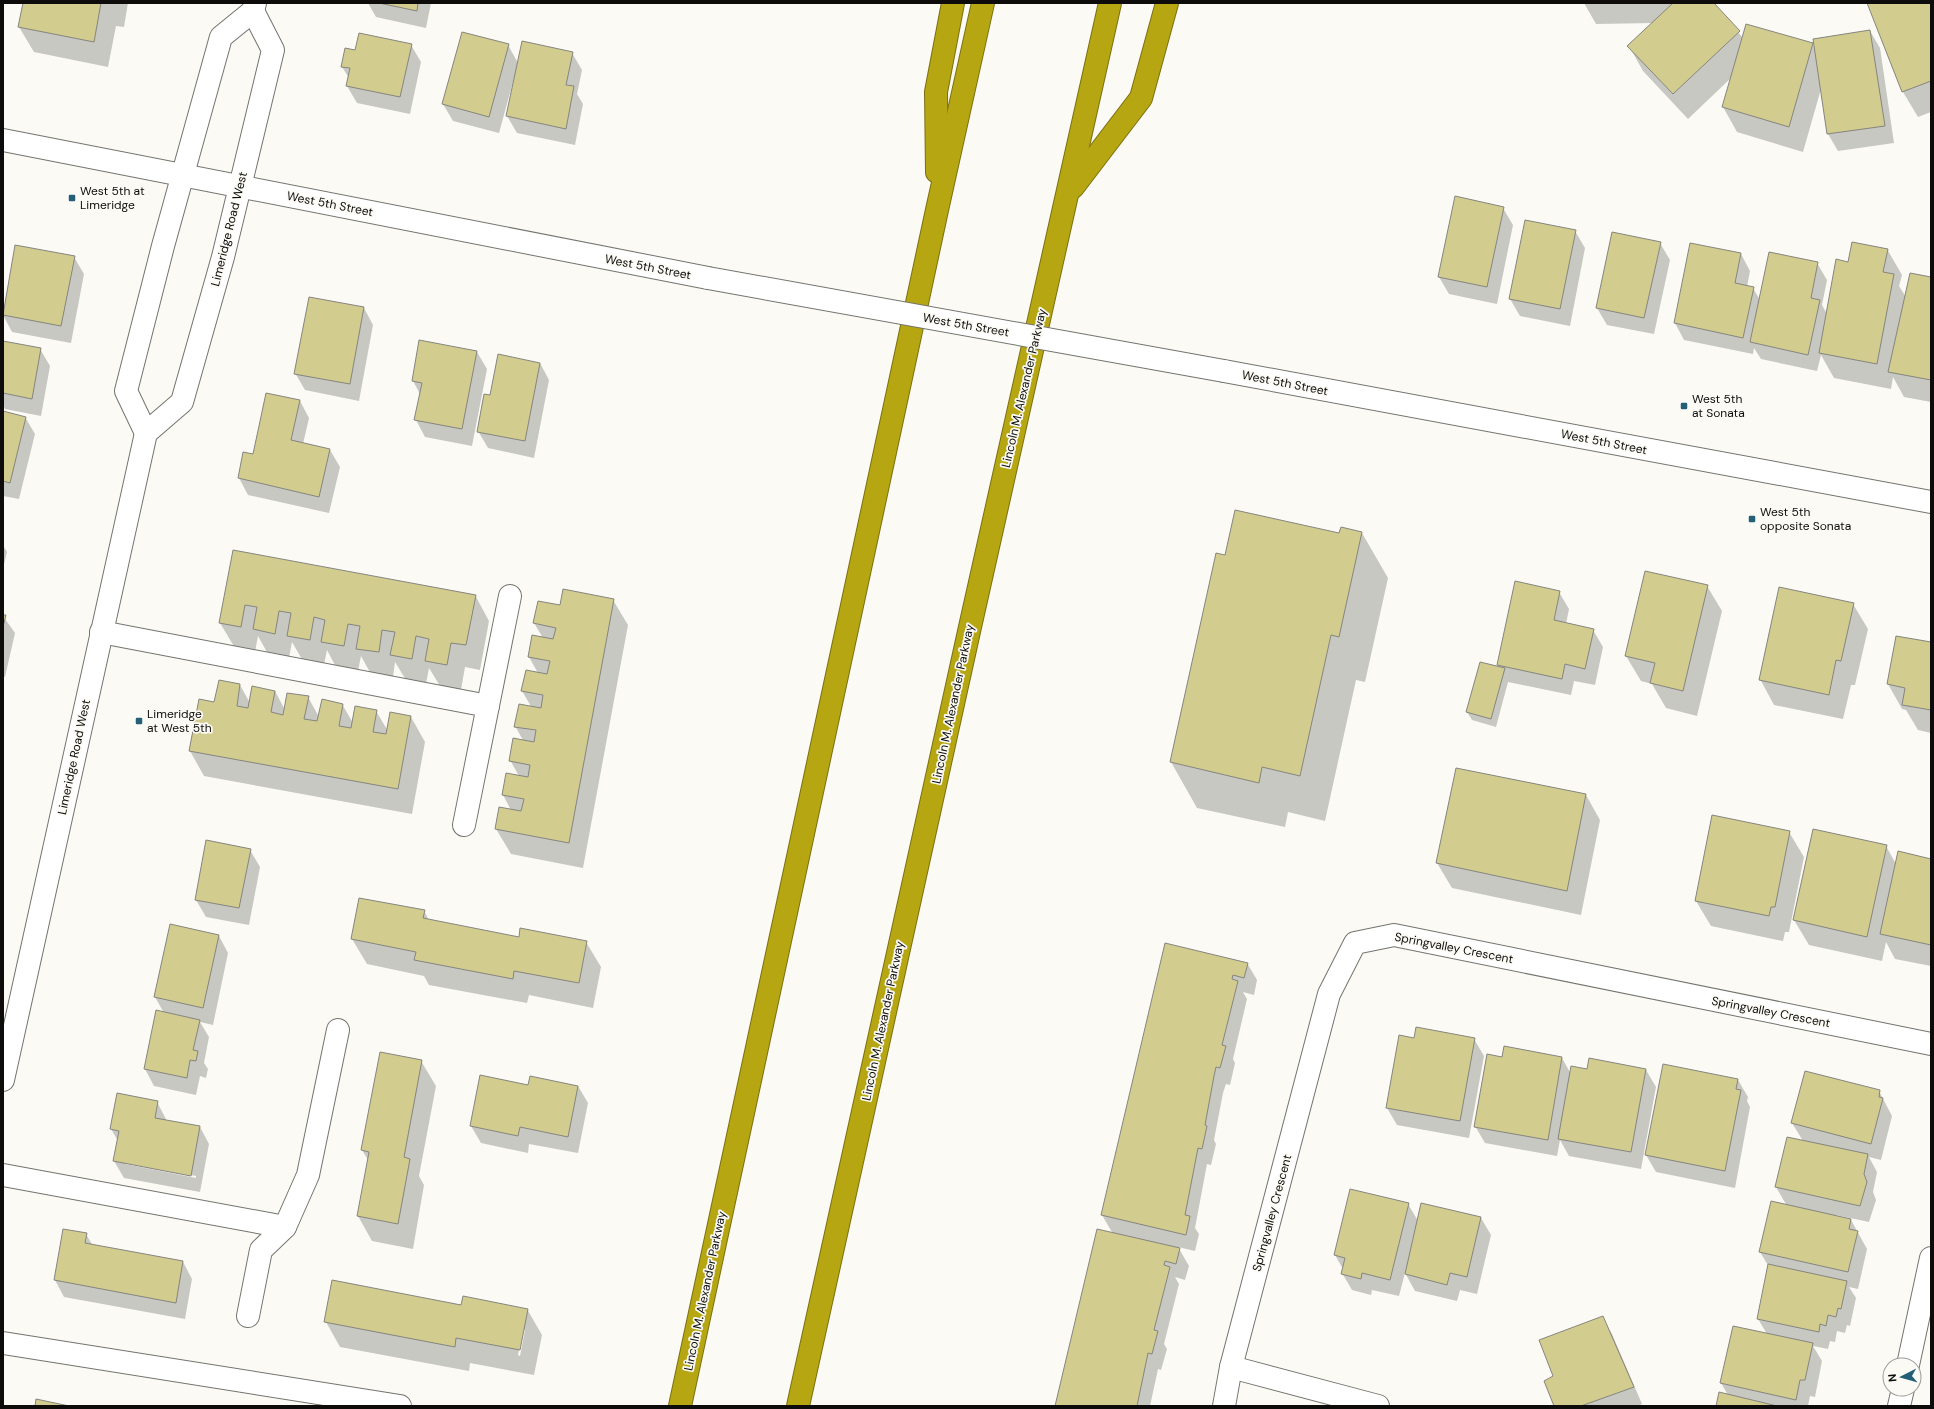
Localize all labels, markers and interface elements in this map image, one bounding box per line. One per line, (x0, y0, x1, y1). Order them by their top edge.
street label: Limeridge Road West (207, 170, 251, 288)
place label: West 5th at Limeridge (80, 183, 145, 213)
street label: West 5th Street (285, 188, 375, 220)
marker: West 5th at Limeridge (67, 193, 77, 203)
street label: West 5th Street (603, 251, 693, 283)
street label: Lincoln M. Alexander Parkway (998, 307, 1050, 469)
street label: West 5th Street (921, 310, 1011, 341)
street label: West 5th Street (1240, 367, 1330, 399)
place label: West 5th at Sonata (1692, 391, 1745, 421)
marker: West 5th at Sonata (1679, 401, 1689, 411)
street label: West 5th Street (1559, 426, 1649, 458)
place label: West 5th opposite Sonata (1760, 504, 1851, 534)
marker: West 5th opposite Sonata (1747, 514, 1757, 524)
street label: Lincoln M. Alexander Parkway (928, 622, 978, 785)
street label: Limeridge Road West (54, 698, 94, 816)
place label: Limeridge at West 5th (147, 706, 212, 736)
marker: Limeridge at West 5th (134, 716, 144, 726)
street label: Springvalley Crescent (1393, 929, 1515, 967)
street label: Lincoln M. Alexander Parkway (858, 939, 908, 1102)
street label: Springvalley Crescent (1710, 993, 1832, 1031)
street label: Springvalley Crescent (1249, 1152, 1295, 1273)
street label: Lincoln M. Alexander Parkway (680, 1209, 730, 1372)
north arrow (1882, 1357, 1922, 1397)
text: N (1885, 1373, 1899, 1383)

